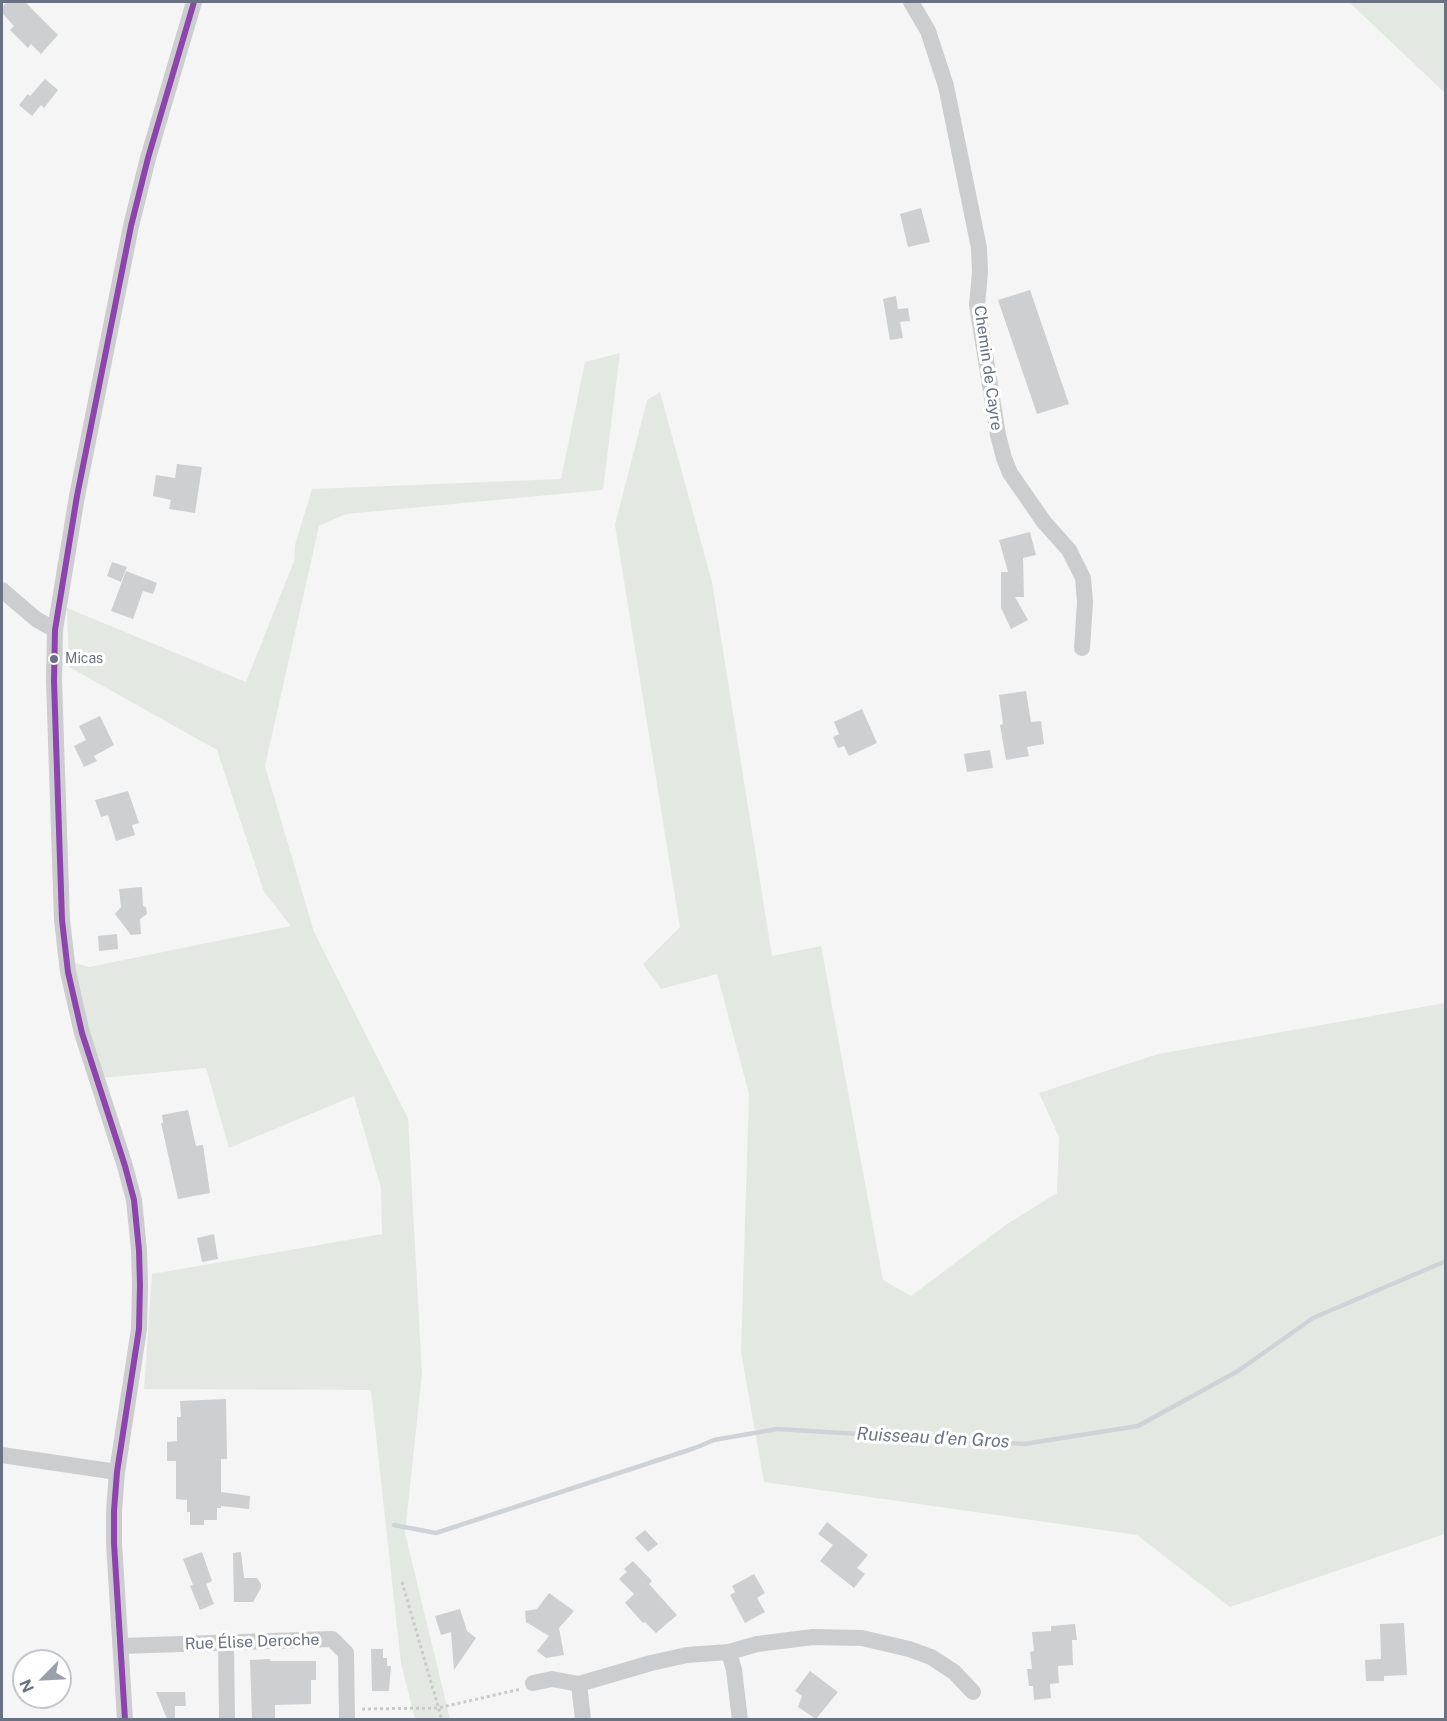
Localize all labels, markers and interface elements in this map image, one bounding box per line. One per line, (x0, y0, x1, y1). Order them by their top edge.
street label: Chemin de Cayre (970, 304, 1006, 432)
place label: Micas (65, 651, 103, 667)
marker: Micas (48, 653, 60, 665)
water label: Ruisseau d'en Gros (856, 1423, 1010, 1453)
street label: Rue Élise Deroche (184, 1630, 320, 1654)
north arrow (12, 1649, 72, 1709)
text: N (16, 1676, 38, 1695)

